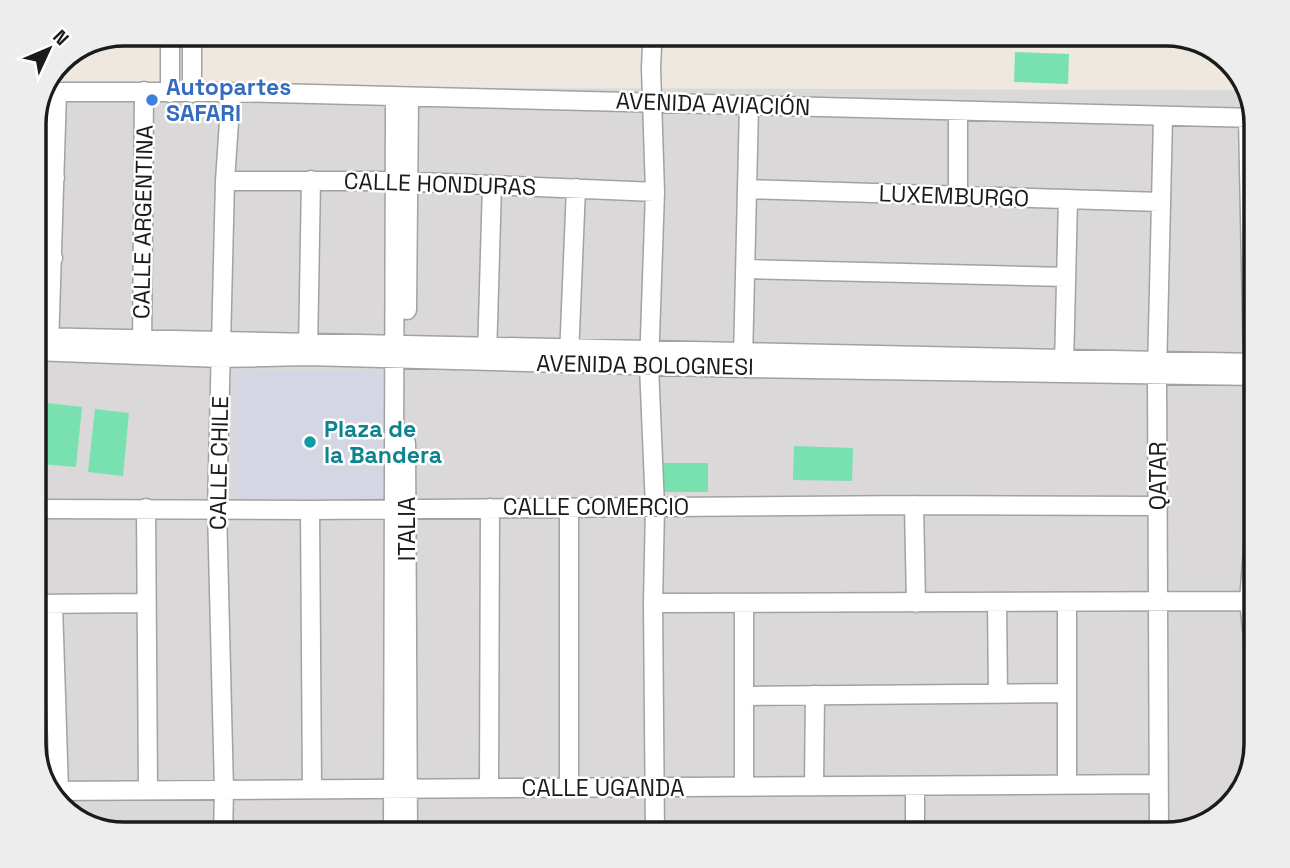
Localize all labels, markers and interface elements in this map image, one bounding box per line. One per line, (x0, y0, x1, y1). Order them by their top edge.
north arrow (14, 14, 84, 84)
text: N (47, 24, 74, 51)
place label: Autopartes SAFARI (166, 72, 291, 128)
street label: AVENIDA AVIACIÓN (615, 86, 811, 122)
marker: Autopartes SAFARI (144, 92, 160, 108)
street label: CALLE ARGENTINA (126, 125, 160, 319)
street label: CALLE HONDURAS (343, 166, 537, 202)
street label: LUXEMBURGO (878, 178, 1030, 214)
street label: AVENIDA BOLOGNESI (536, 348, 754, 382)
street label: CALLE CHILE (203, 396, 235, 530)
place label: Plaza de la Bandera (324, 414, 442, 470)
marker: Plaza de la Bandera (302, 434, 318, 450)
street label: QATAR (1143, 442, 1173, 510)
street label: CALLE COMERCIO (503, 492, 689, 522)
street label: ITALIA (392, 497, 422, 561)
street label: CALLE UGANDA (522, 773, 684, 803)

